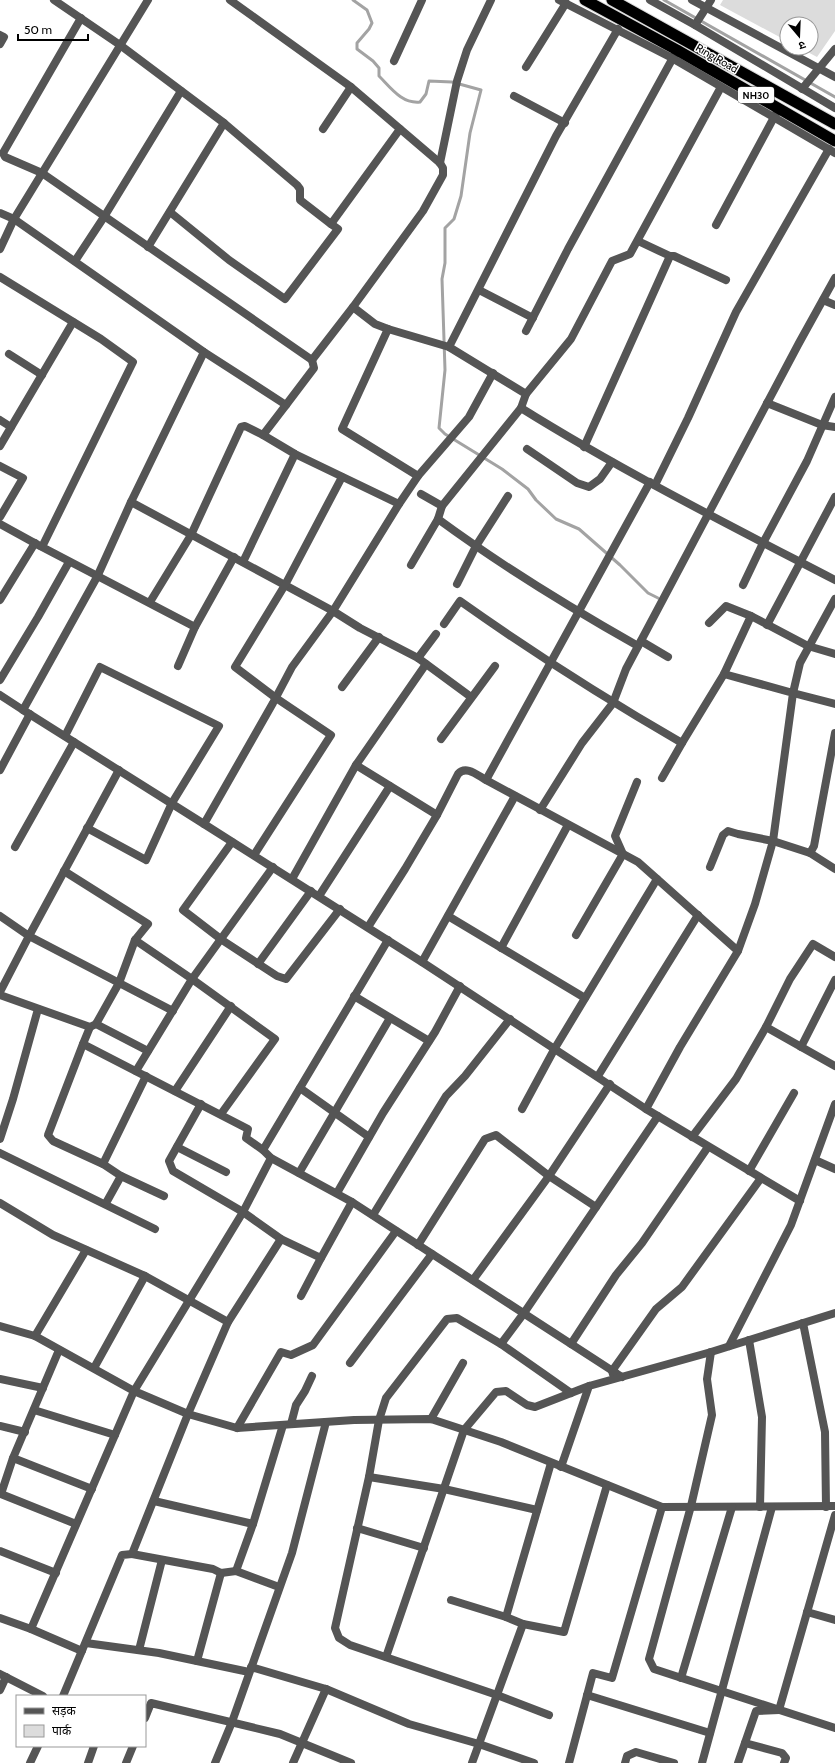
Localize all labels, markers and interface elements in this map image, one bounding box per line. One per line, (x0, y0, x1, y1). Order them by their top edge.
scale bar (18, 16, 88, 42)
north arrow (779, 16, 819, 56)
text: 50 m (24, 22, 52, 37)
text: उ (796, 38, 808, 53)
street label: Ring Road (693, 40, 741, 76)
road number: NH30 (738, 87, 774, 103)
legend (16, 1695, 146, 1747)
text: सड़क (52, 1703, 77, 1718)
text: पार्क (52, 1723, 72, 1738)

